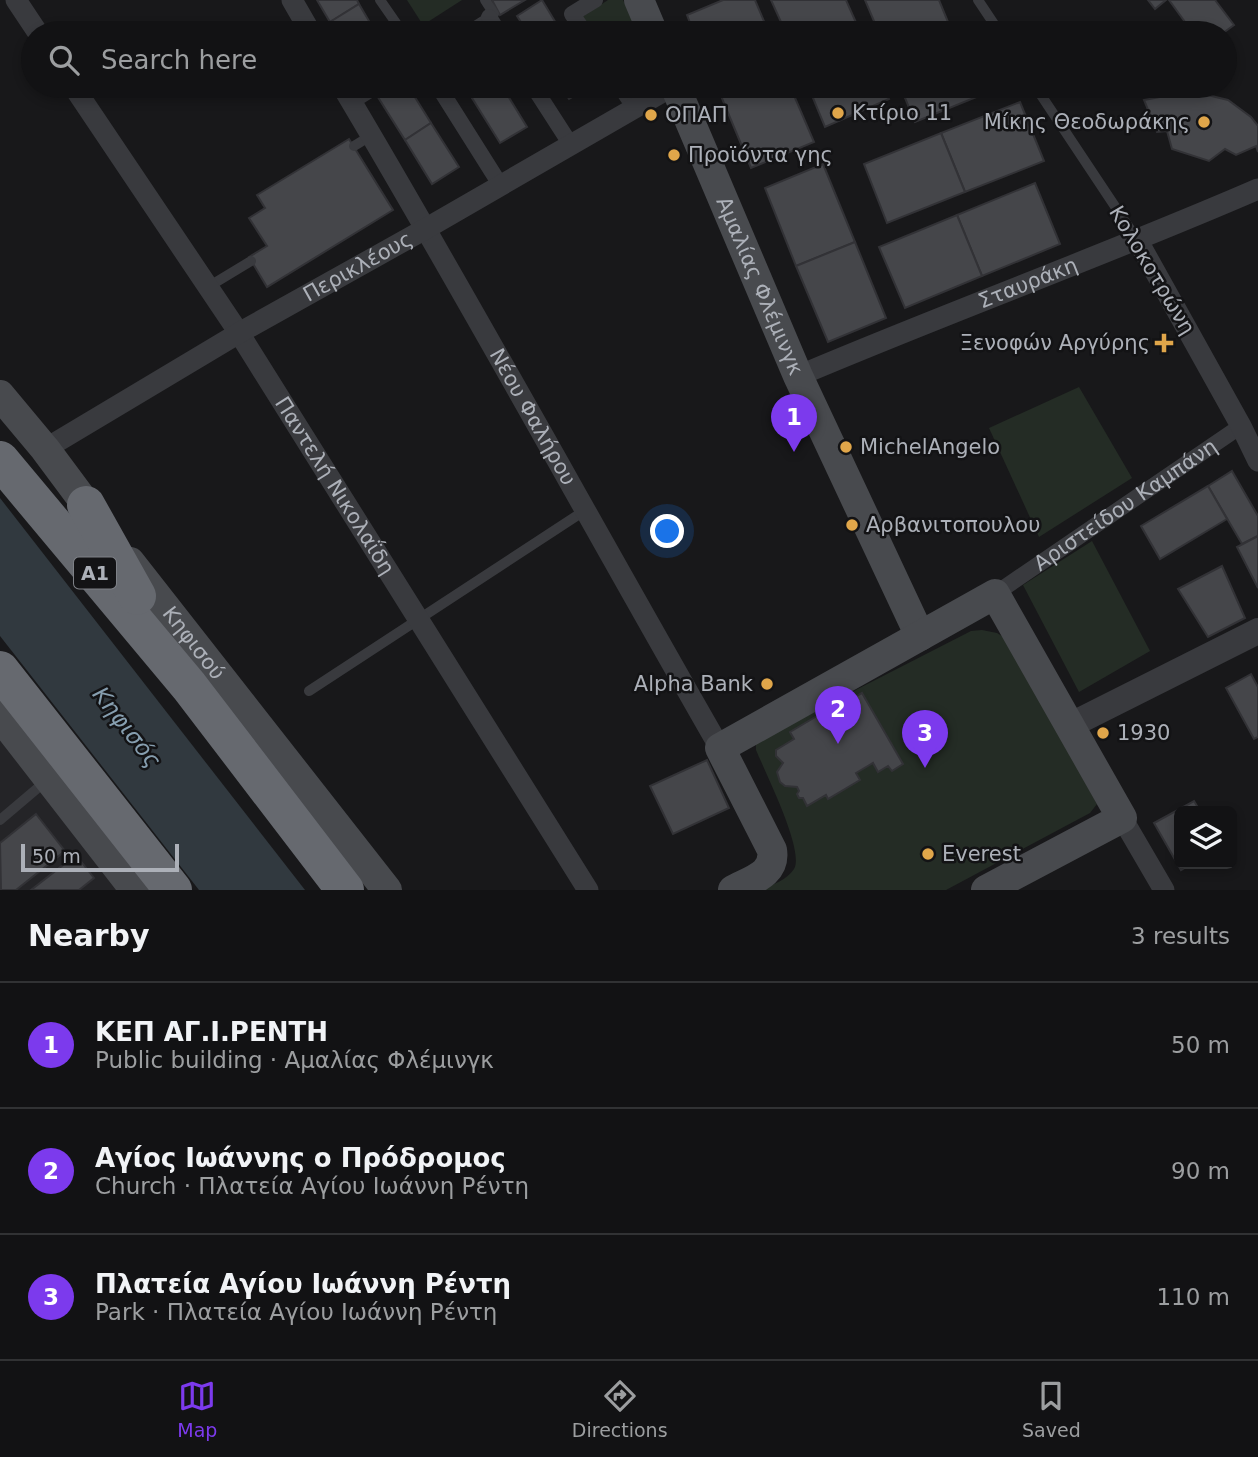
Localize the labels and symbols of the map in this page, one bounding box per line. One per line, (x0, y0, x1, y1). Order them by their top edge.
place label: Κτίριο 11 (852, 101, 952, 125)
place label: ΟΠΑΠ (665, 103, 727, 127)
marker: Κτίριο 11 (830, 105, 846, 121)
marker: ΟΠΑΠ (643, 107, 659, 123)
place label: Μίκης Θεοδωράκης (984, 110, 1190, 134)
marker: Μίκης Θεοδωράκης (1196, 114, 1212, 130)
place label: Προϊόντα γης (688, 143, 833, 167)
marker: Προϊόντα γης (666, 147, 682, 163)
street label: Αμαλίας Φλέμινγκ (711, 193, 808, 379)
street label: Κολοκοτρώνη (1104, 201, 1200, 339)
street label: Περικλέους (299, 227, 416, 307)
street label: Σταυράκη (975, 253, 1081, 313)
place label: Ξενοφών Αργύρης (960, 331, 1150, 355)
marker: Ξενοφών Αργύρης (1156, 335, 1172, 351)
street label: Νέου Φαλήρου (485, 344, 581, 490)
street label: Παντελή Νικολαΐδη (270, 392, 400, 579)
pin: 1 (771, 394, 817, 452)
street label: Αριστείδου Καμπάνη (1029, 434, 1222, 576)
place label: MichelAngelo (860, 435, 1000, 459)
marker: MichelAngelo (838, 439, 854, 455)
place label: Αρβανιτοπουλου (866, 513, 1040, 537)
your location (650, 514, 684, 548)
marker: Αρβανιτοπουλου (844, 517, 860, 533)
road number: Α1 (74, 558, 116, 588)
street label: Κηφισού (157, 602, 230, 684)
place label: Alpha Bank (634, 672, 754, 696)
marker: Alpha Bank (759, 676, 775, 692)
water label: Κηφισός (88, 682, 166, 772)
pin: 2 (815, 686, 861, 744)
pin: 3 (902, 710, 948, 768)
place label: 1930 (1117, 721, 1170, 745)
marker: 1930 (1095, 725, 1111, 741)
scale bar (21, 841, 178, 873)
place label: Everest (942, 842, 1021, 866)
marker: Everest (920, 846, 936, 862)

